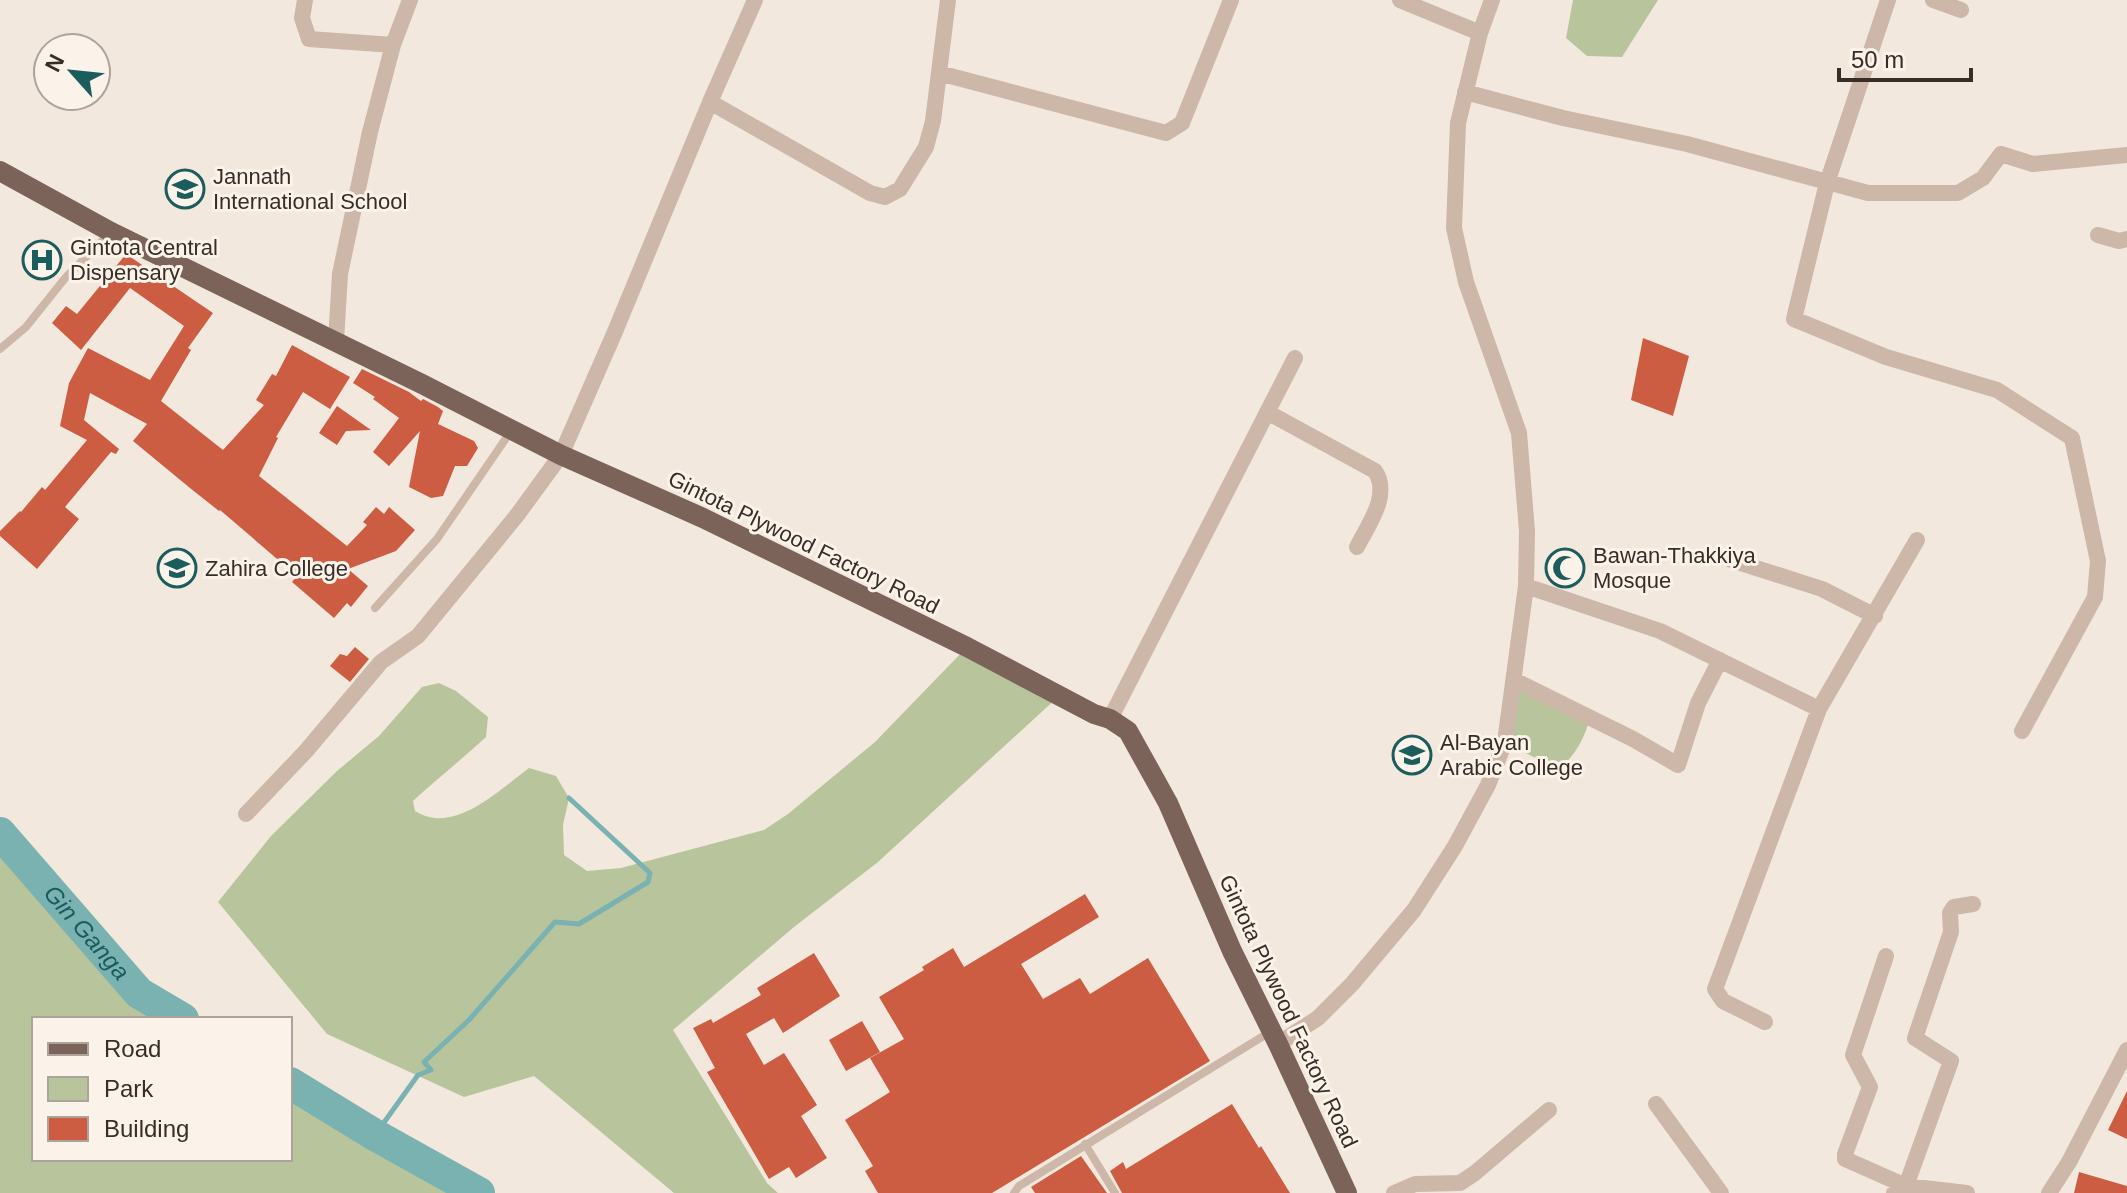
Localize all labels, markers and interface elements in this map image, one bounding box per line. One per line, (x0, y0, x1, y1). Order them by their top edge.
north arrow (32, 32, 112, 112)
scale bar (1839, 32, 1971, 82)
text: 50 m (1851, 46, 1904, 73)
text: N (40, 50, 69, 76)
place label: Jannath International School (213, 164, 407, 214)
school or university icon: Jannath International School (164, 168, 206, 210)
place label: Gintota Central Dispensary (70, 235, 218, 285)
hospital icon: Gintota Central Dispensary (21, 239, 63, 281)
street label: Gintota Plywood Factory Road (664, 466, 943, 619)
place label: Bawan-Thakkiya Mosque (1593, 543, 1756, 593)
school or university icon: Zahira College (156, 547, 198, 589)
mosque icon: Bawan-Thakkiya Mosque (1544, 547, 1586, 589)
place label: Zahira College (205, 556, 348, 581)
place label: Al-Bayan Arabic College (1440, 730, 1583, 780)
school or university icon: Al-Bayan Arabic College (1391, 734, 1433, 776)
street label: Gintota Plywood Factory Road (1214, 871, 1363, 1152)
water label: Gin Ganga (39, 880, 135, 985)
legend (32, 1017, 292, 1161)
text: Road (104, 1035, 161, 1062)
text: Park (104, 1075, 154, 1102)
text: Building (104, 1115, 189, 1142)

